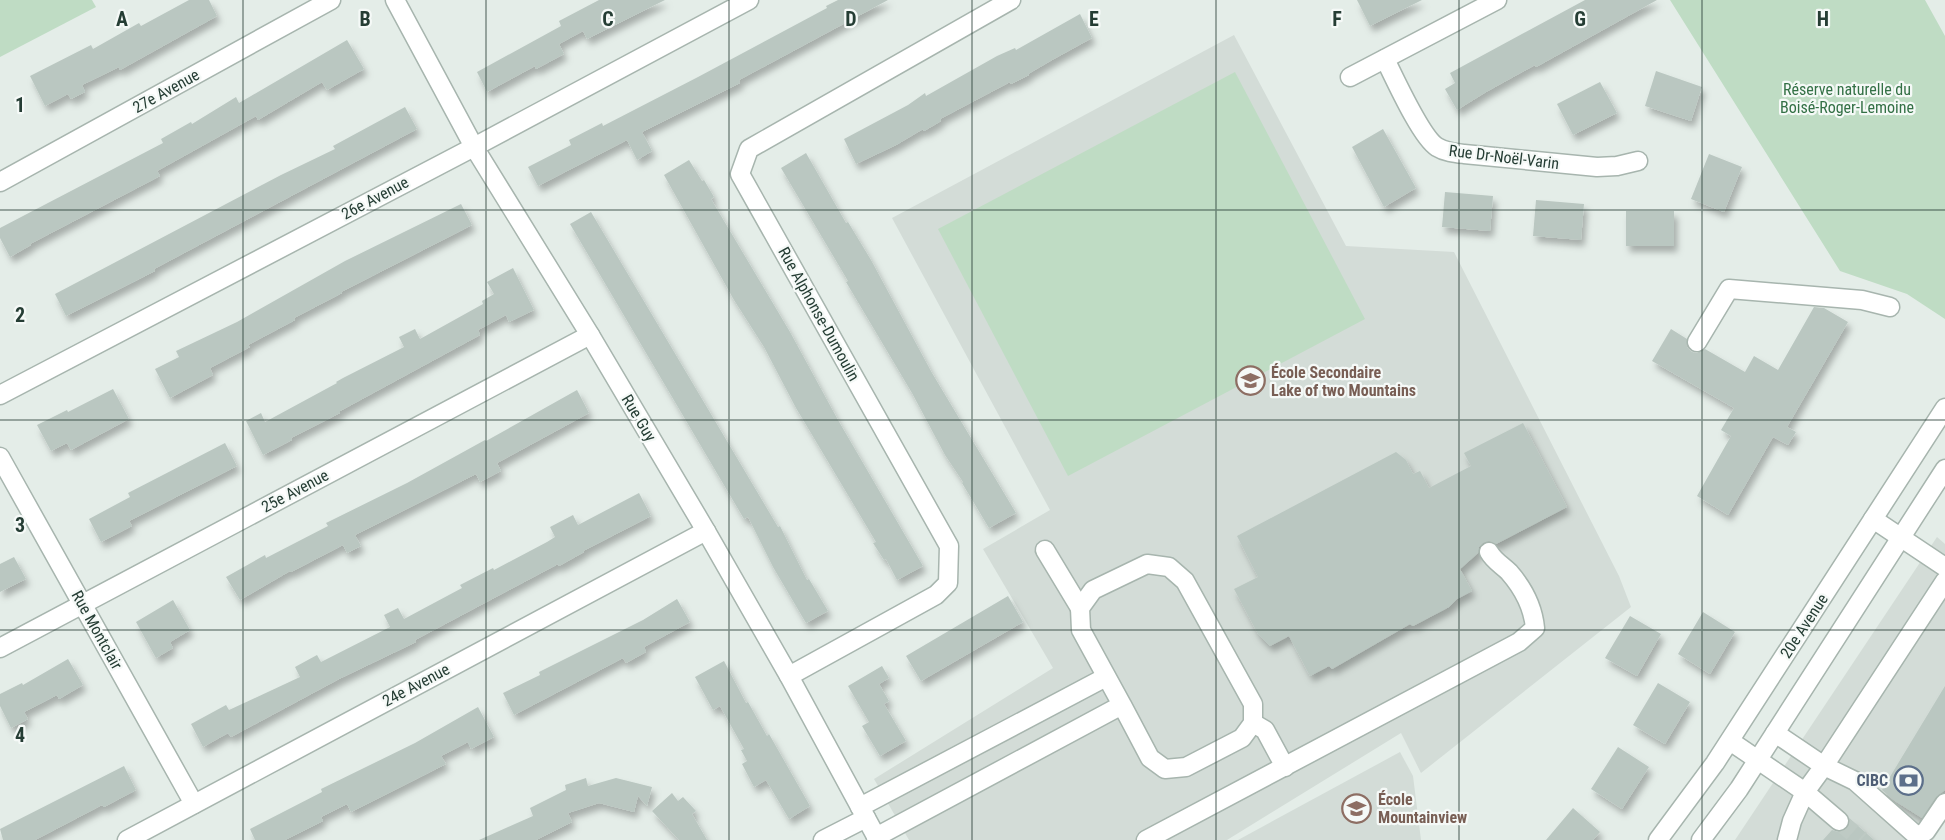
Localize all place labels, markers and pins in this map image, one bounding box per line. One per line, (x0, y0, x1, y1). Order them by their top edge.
place label: École Secondaire Lake of two Mountains (1271, 363, 1416, 400)
school or university icon: École Secondaire Lake of two Mountains (1234, 365, 1266, 397)
bank icon: CIBC (1893, 764, 1925, 796)
place label: CIBC (1856, 771, 1888, 790)
place label: École Mountainview (1378, 790, 1467, 827)
school or university icon: École Mountainview (1341, 792, 1373, 824)

